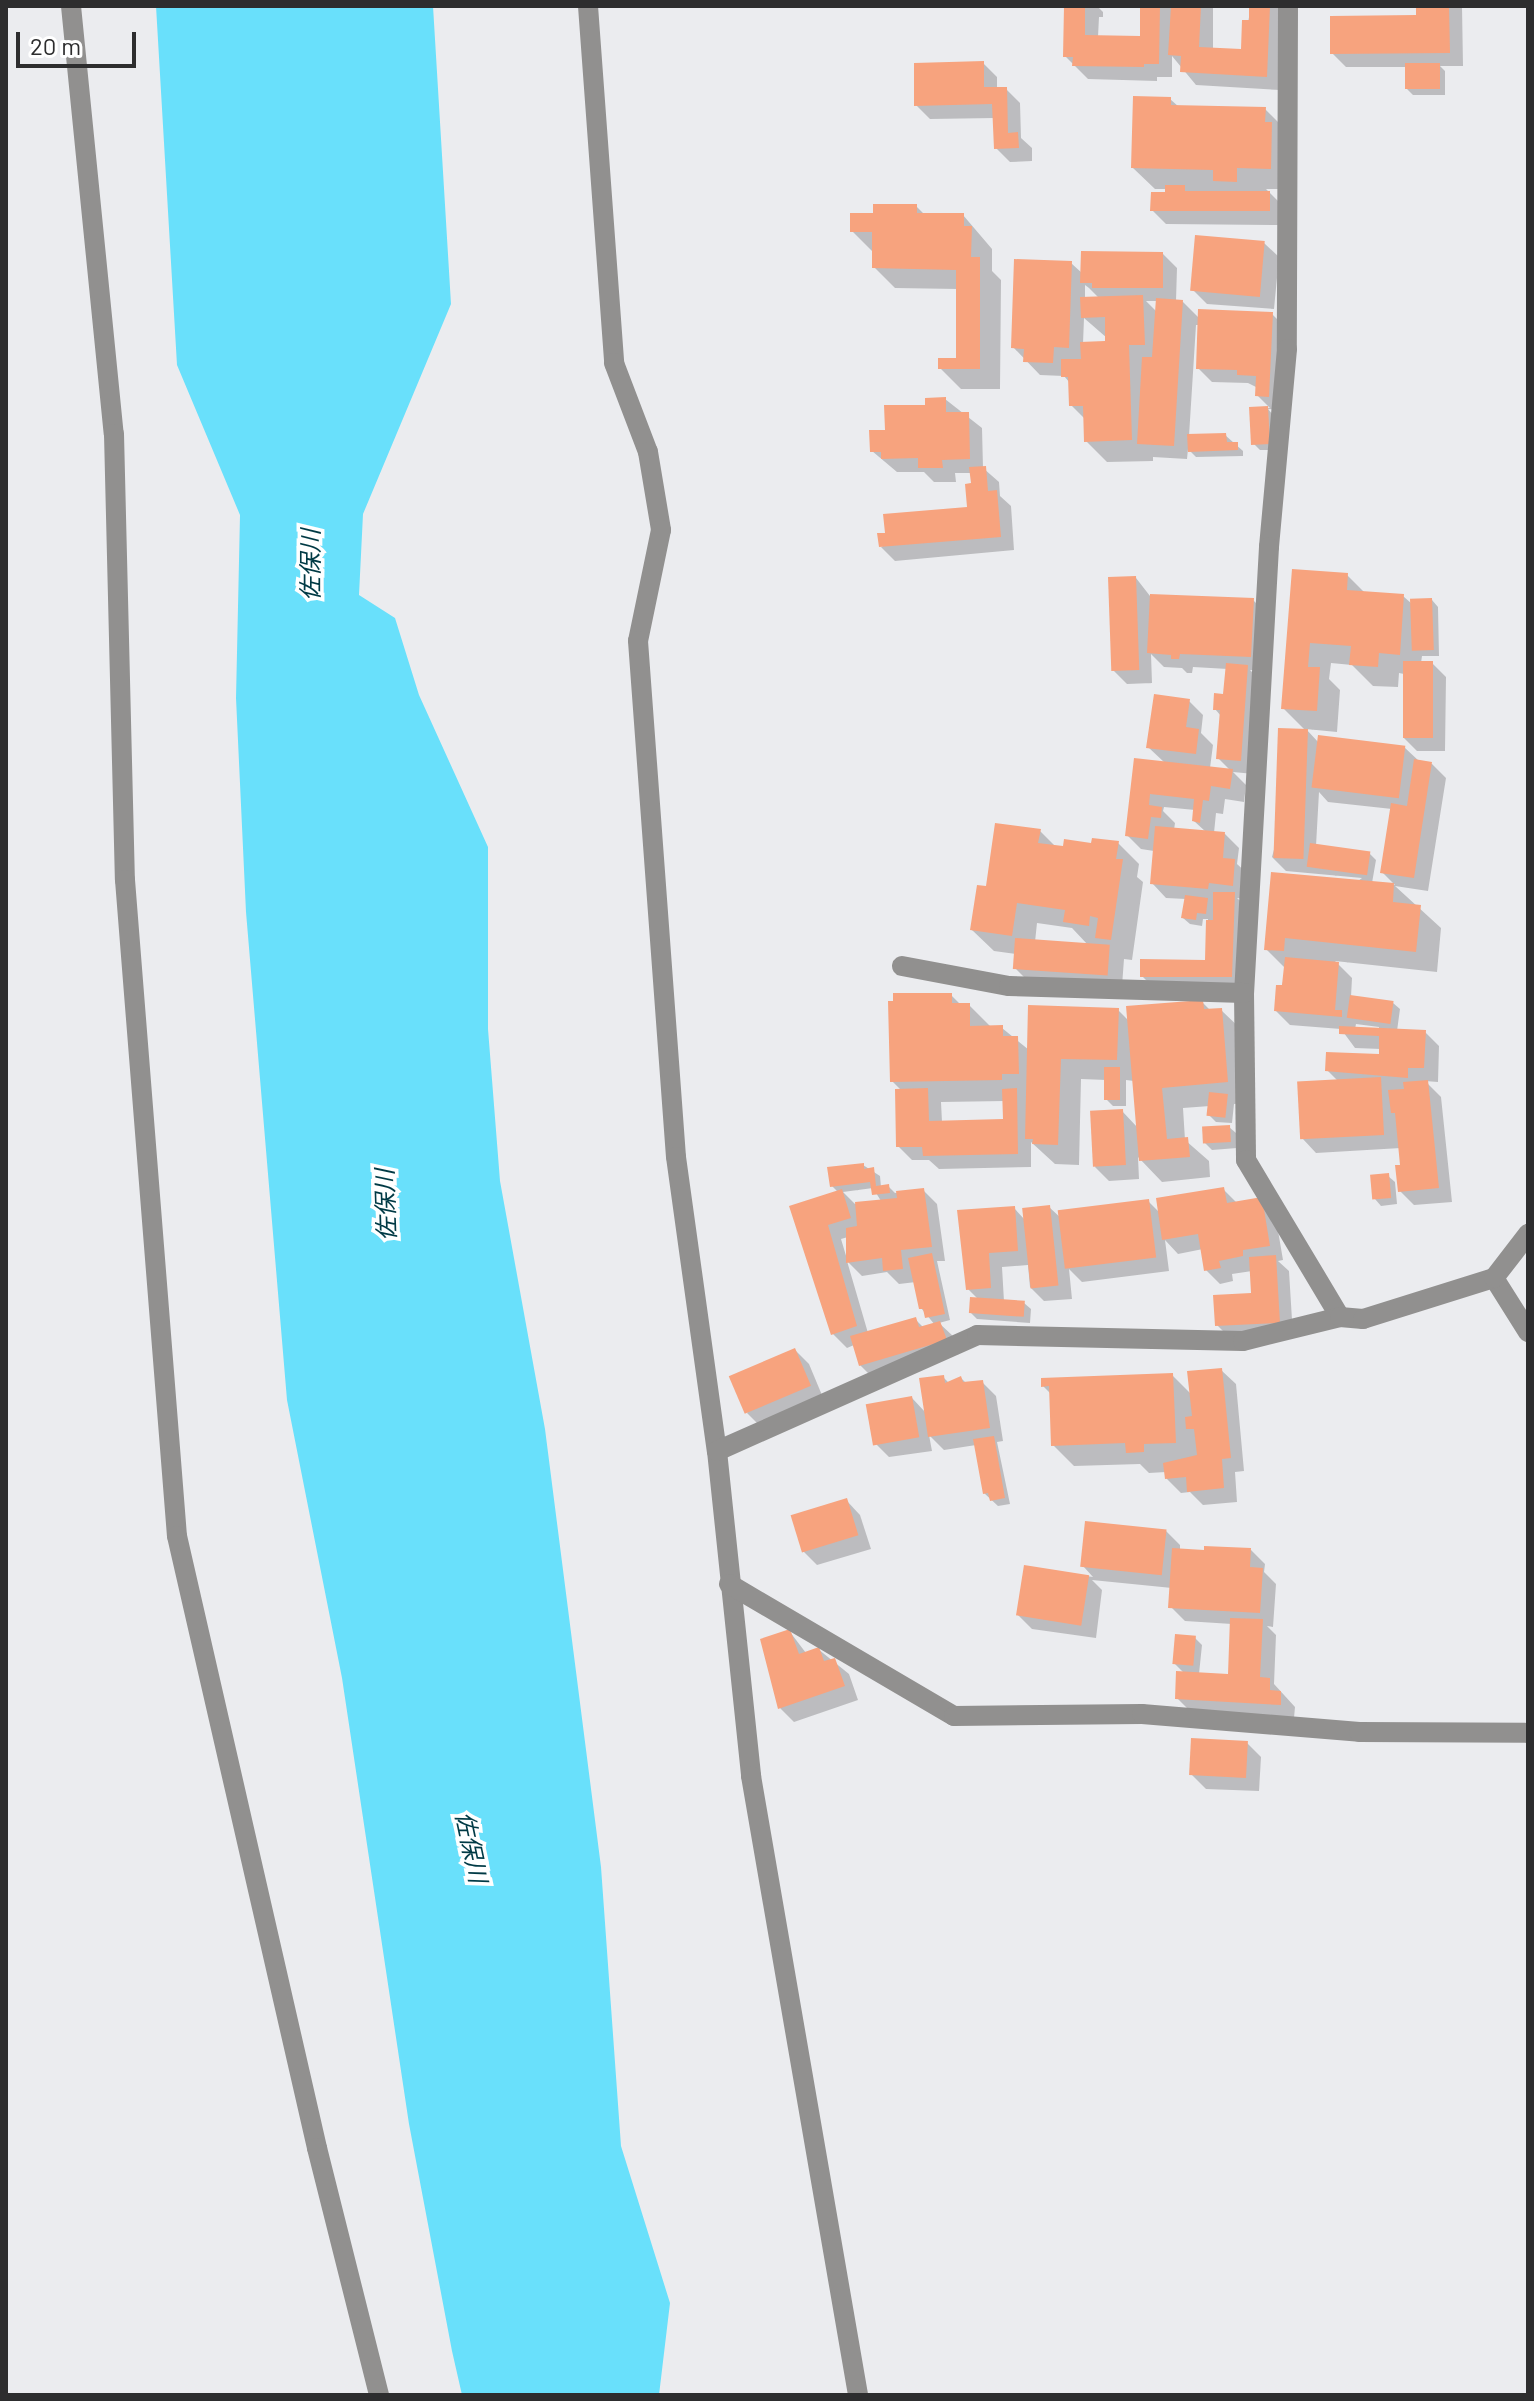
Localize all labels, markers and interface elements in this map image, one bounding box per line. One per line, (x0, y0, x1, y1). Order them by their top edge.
scale bar (20, 16, 140, 66)
text: 20 m (30, 31, 81, 60)
water label: 佐保川 (296, 529, 324, 601)
water label: 佐保川 (369, 1169, 401, 1241)
water label: 佐保川 (450, 1809, 494, 1885)

